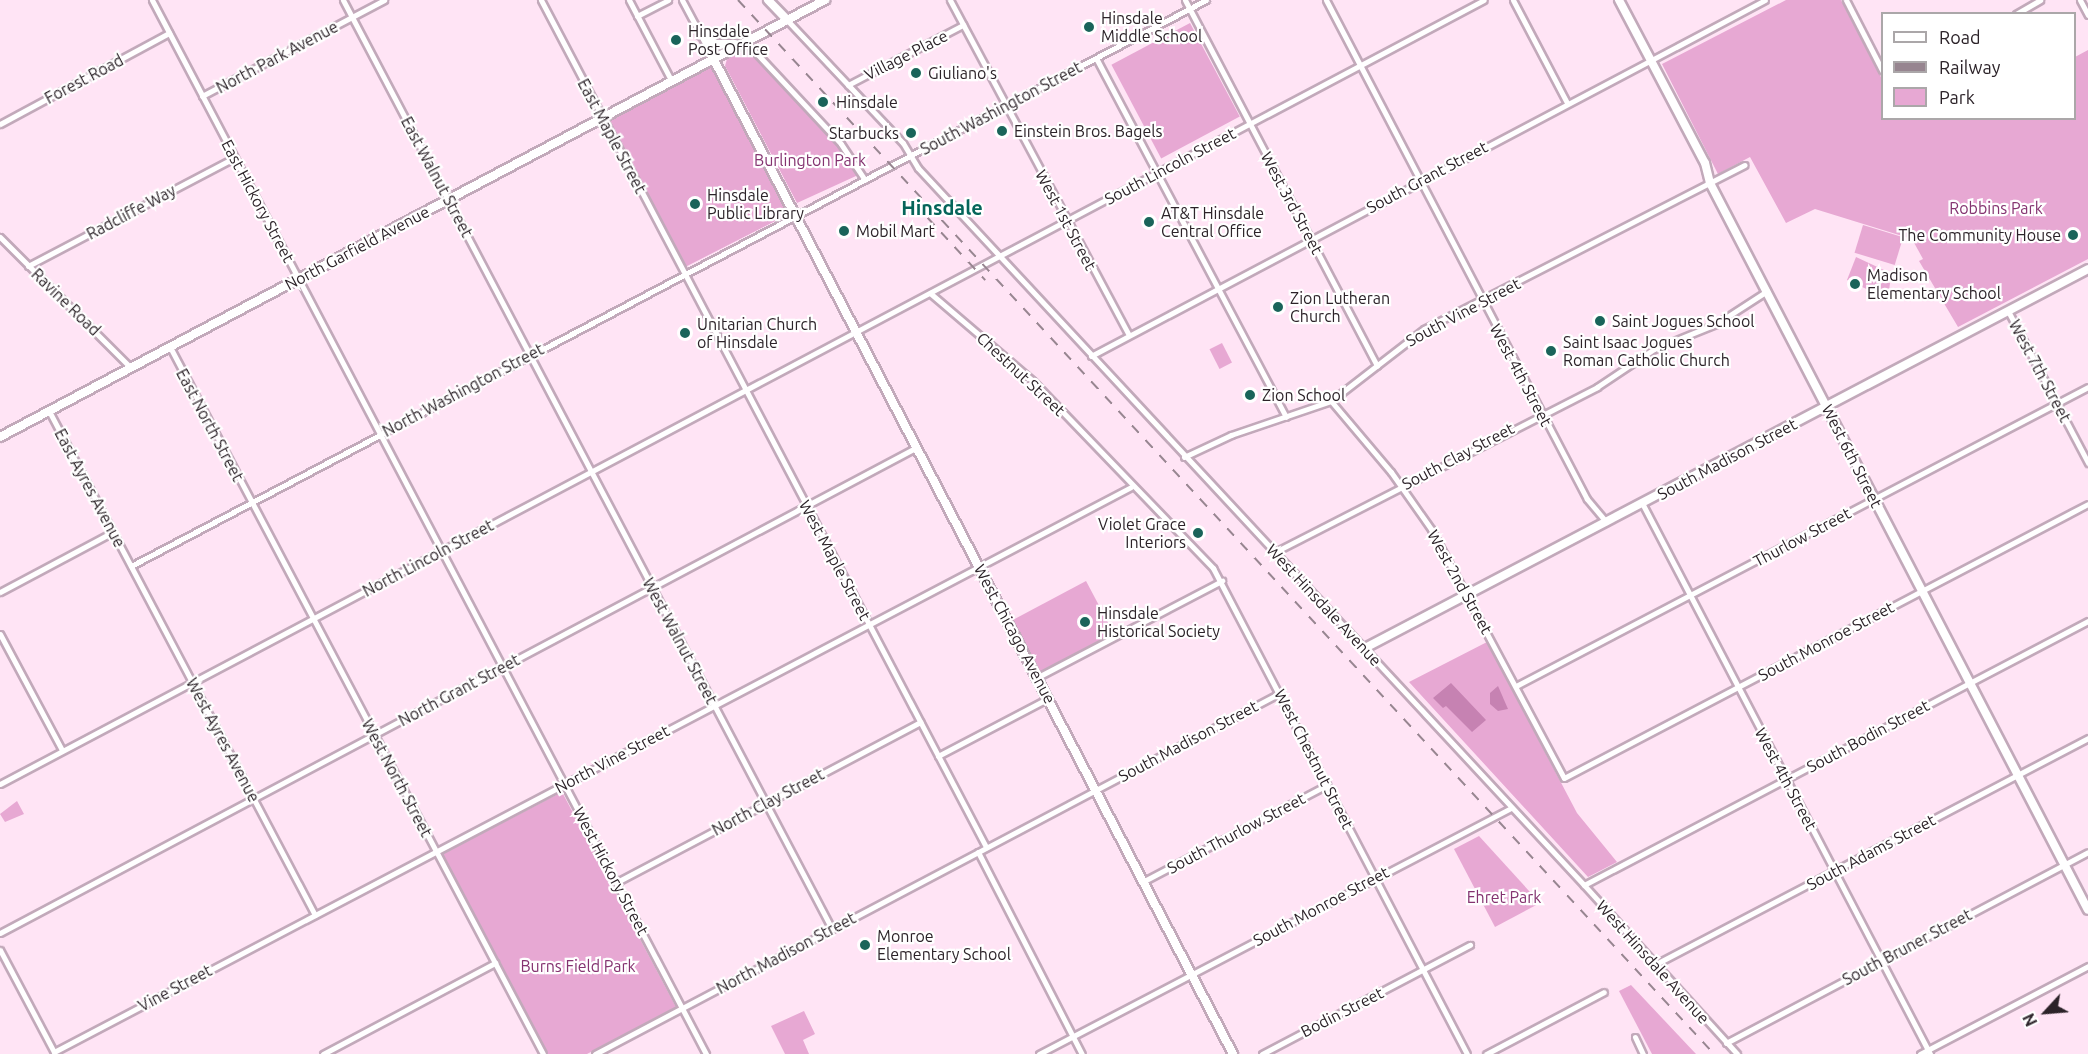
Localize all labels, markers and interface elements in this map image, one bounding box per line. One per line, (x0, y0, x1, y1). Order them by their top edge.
place label: Hinsdale Middle School (1101, 8, 1202, 46)
legend (1881, 12, 2076, 120)
street label: North Park Avenue (213, 17, 341, 97)
marker: Hinsdale Middle School (1082, 20, 1096, 34)
place label: Hinsdale Post Office (688, 21, 768, 59)
street label: Village Place (861, 26, 951, 84)
text: Road (1939, 27, 1981, 47)
marker: Hinsdale Post Office (669, 33, 683, 47)
street label: Forest Road (41, 50, 127, 108)
street label: South Washington Street (917, 57, 1085, 159)
text: Railway (1939, 57, 2000, 77)
place label: Giuliano's (928, 63, 997, 83)
marker: Giuliano's (909, 66, 923, 80)
street label: East Maple Street (574, 75, 650, 197)
text: Park (1939, 87, 1975, 107)
place label: Hinsdale (836, 92, 898, 112)
marker: Hinsdale (814, 93, 832, 111)
street label: East Walnut Street (397, 113, 477, 241)
place label: Einstein Bros. Bagels (1014, 121, 1162, 141)
place label: Starbucks (829, 123, 899, 143)
street label: South Lincoln Street (1101, 123, 1239, 209)
marker: Einstein Bros. Bagels (995, 124, 1009, 138)
marker: Starbucks (904, 126, 918, 140)
street label: East Hickory Street (218, 136, 298, 266)
street label: South Grant Street (1363, 137, 1491, 217)
street label: West 3rd Street (1257, 149, 1327, 257)
park label: Burlington Park (754, 150, 866, 170)
street label: West 1st Street (1031, 167, 1101, 273)
street label: Radcliffe Way (83, 180, 179, 244)
place label: Hinsdale Public Library (707, 185, 804, 223)
district label: Hinsdale (901, 195, 983, 219)
marker: Hinsdale Public Library (688, 197, 702, 211)
park label: Robbins Park (1949, 198, 2043, 218)
street label: North Garfield Avenue (282, 202, 432, 294)
place label: AT&T Hinsdale Central Office (1161, 203, 1264, 241)
marker: AT&T Hinsdale Central Office (1142, 215, 1156, 229)
place label: Mobil Mart (856, 221, 935, 241)
marker: Mobil Mart (837, 224, 851, 238)
place label: The Community House (1898, 225, 2061, 245)
marker: The Community House (2066, 228, 2080, 242)
street label: Ravine Road (28, 264, 104, 340)
place label: Madison Elementary School (1867, 265, 2001, 303)
street label: South Vine Street (1403, 274, 1523, 350)
marker: Madison Elementary School (1848, 277, 1862, 291)
place label: Zion Lutheran Church (1290, 288, 1390, 326)
marker: Zion Lutheran Church (1271, 300, 1285, 314)
place label: Saint Jogues School (1612, 311, 1754, 331)
place label: Unitarian Church of Hinsdale (697, 314, 817, 352)
marker: Saint Jogues School (1593, 314, 1607, 328)
street label: West 7th Street (2005, 317, 2075, 425)
street label: West 4th Street (1486, 321, 1556, 429)
marker: Unitarian Church of Hinsdale (678, 326, 692, 340)
street label: Chestnut Street (973, 328, 1069, 420)
place label: Saint Isaac Jogues Roman Catholic Church (1563, 332, 1730, 370)
street label: North Washington Street (379, 339, 547, 441)
marker: Saint Isaac Jogues Roman Catholic Church (1544, 344, 1558, 358)
street label: East North Street (172, 365, 248, 485)
place label: Zion School (1262, 385, 1345, 405)
marker: Zion School (1243, 388, 1257, 402)
street label: West 6th Street (1818, 401, 1886, 511)
street label: South Madison Street (1654, 414, 1800, 504)
street label: South Clay Street (1399, 418, 1517, 494)
street label: East Ayres Avenue (51, 425, 129, 551)
street label: West Maple Street (795, 497, 875, 623)
street label: Thurlow Street (1750, 503, 1854, 571)
place label: Violet Grace Interiors (1098, 514, 1186, 552)
street label: North Lincoln Street (359, 515, 497, 601)
marker: Violet Grace Interiors (1191, 526, 1205, 540)
street label: West 2nd Street (1423, 527, 1497, 637)
street label: West Hinsdale Avenue (1263, 540, 1385, 670)
street label: West Chicago Avenue (970, 561, 1060, 707)
street label: West Walnut Street (639, 575, 721, 707)
street label: South Monroe Street (1755, 597, 1897, 685)
place label: Hinsdale Historical Society (1097, 603, 1220, 641)
marker: Hinsdale Historical Society (1078, 615, 1092, 629)
street label: North Grant Street (395, 650, 523, 730)
street label: West Ayres Avenue (182, 675, 264, 805)
street label: West Chestnut Street (1270, 686, 1358, 832)
street label: South Madison Street (1115, 696, 1261, 786)
street label: South Bodin Street (1803, 696, 1933, 776)
street label: West North Street (358, 716, 436, 840)
street label: North Vine Street (552, 721, 672, 797)
street label: West 4th Street (1751, 725, 1821, 833)
street label: North Clay Street (709, 764, 827, 840)
street label: South Thurlow Street (1164, 788, 1308, 878)
street label: West Hickory Street (569, 804, 653, 938)
street label: South Adams Street (1803, 810, 1939, 894)
street label: South Monroe Street (1250, 862, 1392, 950)
park label: Ehret Park (1467, 887, 1541, 907)
street label: West Hinsdale Avenue (1592, 896, 1714, 1028)
street label: South Bruner Street (1839, 905, 1975, 989)
street label: North Madison Street (713, 908, 859, 998)
place label: Monroe Elementary School (877, 926, 1011, 964)
marker: Monroe Elementary School (858, 938, 872, 952)
park label: Burns Field Park (520, 956, 636, 976)
street label: Vine Street (135, 961, 215, 1015)
north arrow (2016, 982, 2076, 1042)
street label: Bodin Street (1297, 983, 1387, 1041)
text: N (2019, 1011, 2041, 1029)

